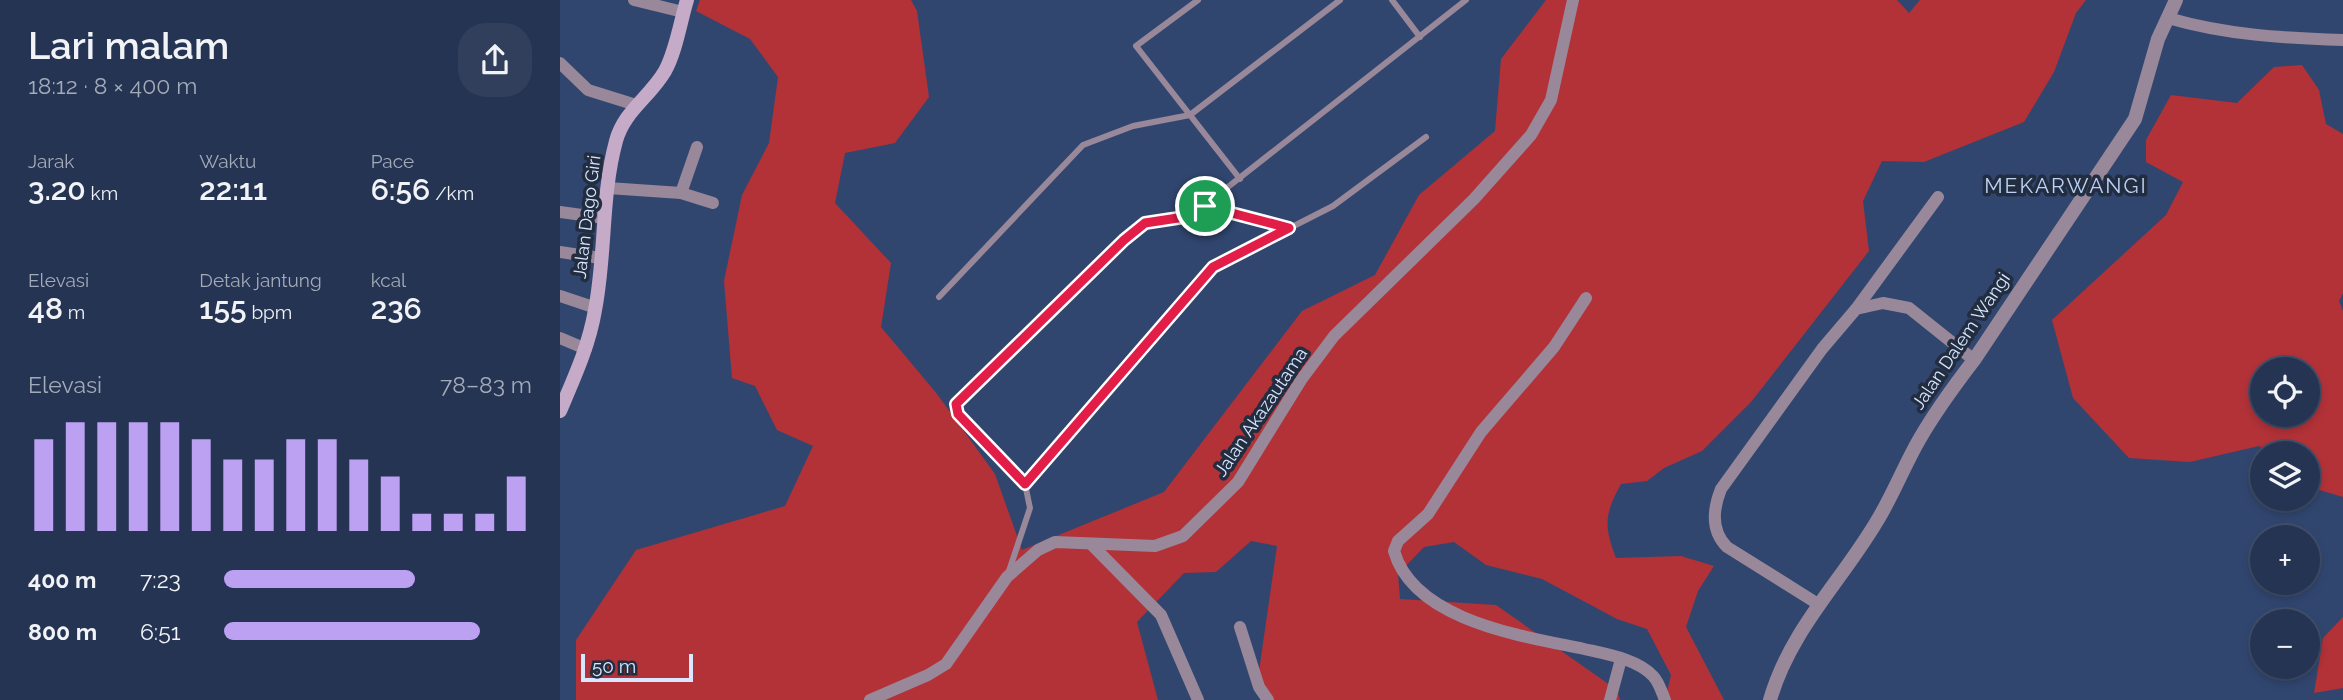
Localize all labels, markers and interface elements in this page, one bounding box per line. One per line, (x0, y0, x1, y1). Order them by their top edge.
text: Lari malam (28, 23, 229, 68)
button: share (458, 23, 532, 97)
text: 18:12 · 8 × 400 m (28, 72, 197, 99)
text: Jarak (28, 150, 74, 172)
text: Waktu (199, 150, 256, 172)
text: Pace (371, 150, 414, 172)
street label: Jalan Dago Giri (569, 154, 604, 280)
text: 3.20 (28, 172, 86, 207)
text: 22:11 (199, 172, 267, 207)
text: 6:56 (371, 172, 430, 207)
district label: MEKARWANGI (1984, 173, 2148, 198)
pin (1175, 176, 1235, 236)
text: km (86, 182, 118, 204)
text: /km (430, 182, 474, 204)
icon: arrive (1186, 187, 1224, 225)
text: Elevasi (28, 269, 89, 291)
text: Detak jantung (199, 269, 322, 291)
text: kcal (371, 269, 406, 291)
street label: Jalan Dalem Wangi (1907, 269, 2014, 413)
text: 48 (28, 291, 63, 326)
text: 155 (199, 291, 247, 326)
text: 236 (371, 291, 422, 326)
text: m (63, 301, 85, 323)
text: bpm (247, 301, 292, 323)
street label: Jalan Akazautama (1210, 343, 1311, 480)
map controls (2250, 357, 2320, 679)
button: locate (2250, 357, 2320, 427)
text: Elevasi (28, 371, 102, 398)
text: 78–83 m (440, 371, 532, 398)
button: layers (2250, 441, 2320, 511)
button: + (2250, 525, 2320, 595)
text: 400 m (28, 566, 96, 593)
text: 7:23 (140, 566, 181, 593)
button: − (2250, 609, 2320, 679)
text: 800 m (28, 618, 97, 645)
text: 6:51 (140, 618, 181, 645)
scale bar (581, 651, 693, 683)
text: 50 m (592, 655, 636, 677)

